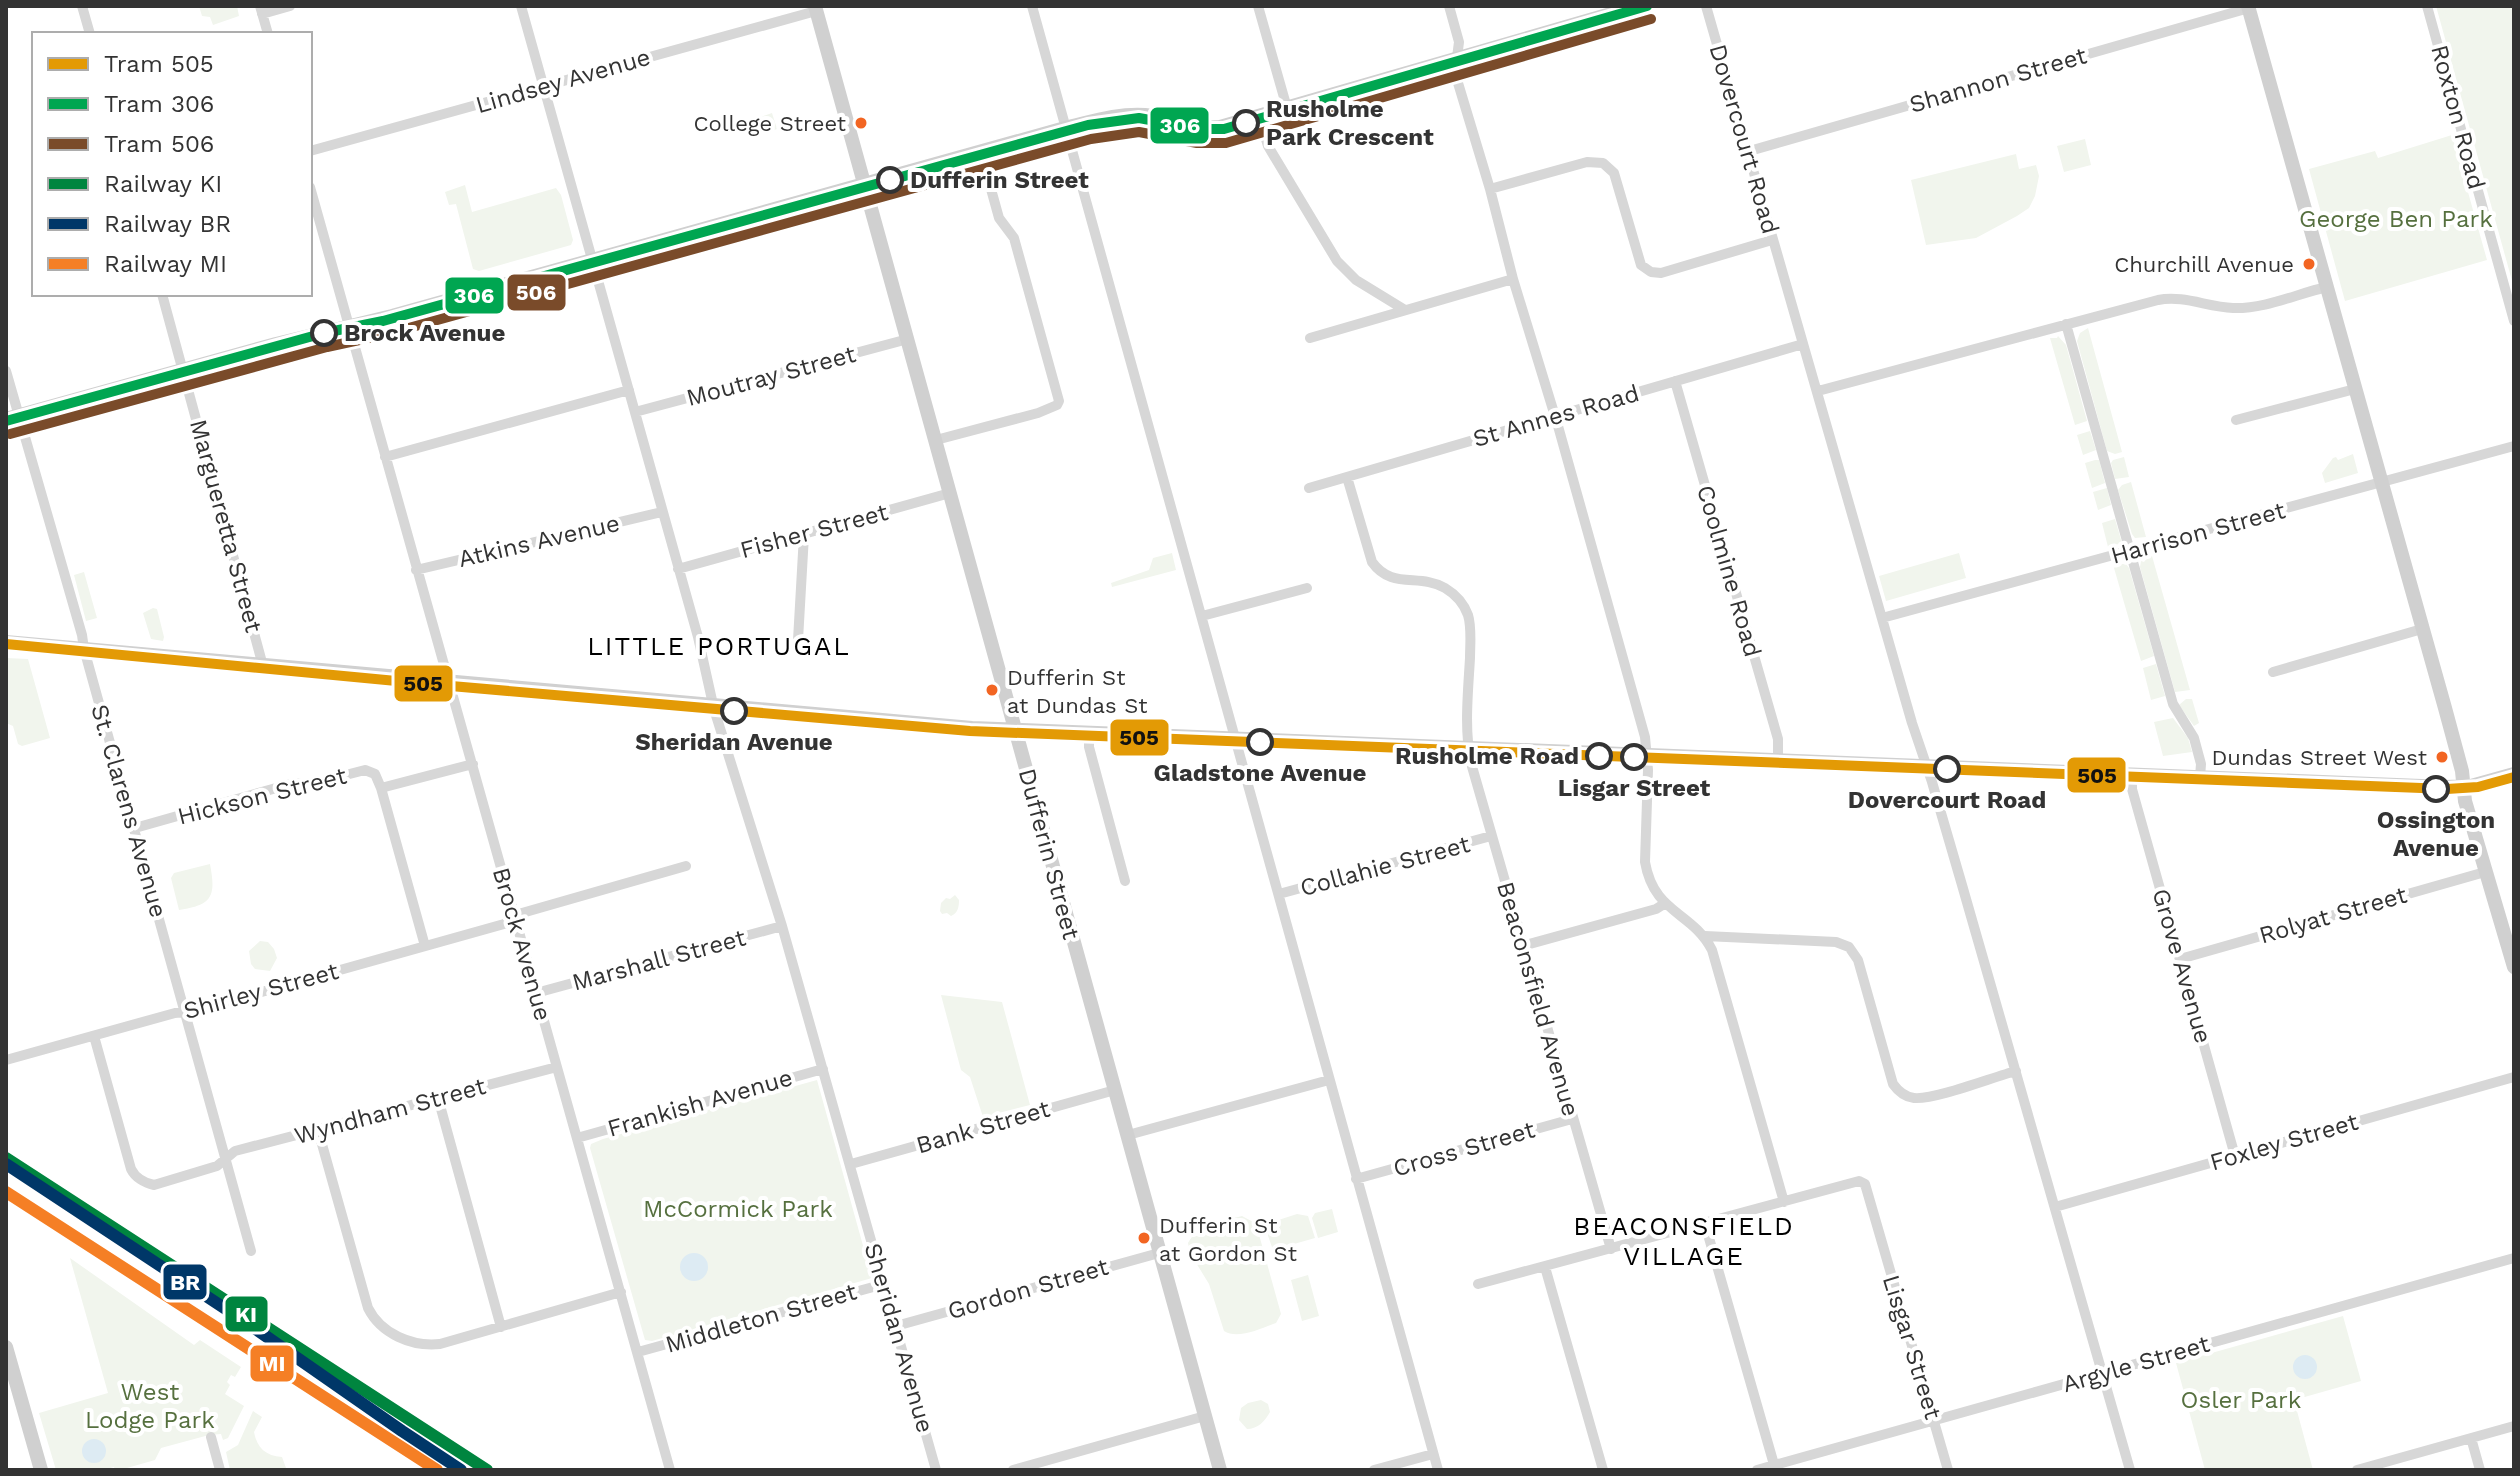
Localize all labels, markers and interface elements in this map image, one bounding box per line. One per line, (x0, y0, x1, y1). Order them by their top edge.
legend (32, 32, 312, 296)
street label: Dovercourt Road (1704, 41, 1784, 237)
street label: Shannon Street (1906, 41, 2090, 119)
street label: Roxton Road (2425, 42, 2491, 192)
street label: Lindsey Avenue (472, 43, 654, 119)
text: Tram 505 (104, 50, 214, 78)
text: Tram 306 (104, 90, 214, 118)
place label: Rusholme Park Crescent (1266, 95, 1434, 151)
line badge: 306 (1149, 106, 1210, 145)
marker: Rusholme Park Crescent (1233, 110, 1259, 136)
place label: College Street (693, 111, 846, 136)
text: 306 (1160, 113, 1200, 138)
marker: College Street (853, 115, 869, 131)
text: Tram 506 (104, 130, 214, 158)
place label: Dufferin Street (910, 166, 1089, 194)
marker: Dufferin Street (877, 167, 903, 193)
text: Railway KI (104, 170, 222, 198)
park label: George Ben Park (2299, 205, 2493, 233)
text: Railway BR (104, 210, 231, 238)
text: Railway MI (104, 250, 227, 278)
place label: Churchill Avenue (2114, 252, 2294, 277)
marker: Churchill Avenue (2301, 256, 2317, 272)
line badge: 506 (506, 273, 567, 312)
line badge: 306 (444, 276, 505, 315)
text: 506 (516, 280, 556, 305)
text: 306 (454, 283, 494, 308)
place label: Brock Avenue (344, 319, 505, 347)
marker: Brock Avenue (311, 320, 337, 346)
street label: Moutray Street (683, 340, 859, 412)
street label: St Annes Road (1470, 379, 1642, 453)
street label: Margueretta Street (184, 416, 268, 636)
street label: Coolmine Road (1691, 482, 1767, 660)
street label: Harrison Street (2108, 496, 2288, 570)
street label: Fisher Street (737, 498, 891, 564)
street label: Atkins Avenue (456, 509, 622, 573)
district label: LITTLE PORTUGAL (587, 631, 851, 661)
line badge: 505 (393, 664, 454, 703)
place label: Dufferin St at Dundas St (1007, 665, 1147, 718)
text: 505 (403, 671, 443, 696)
marker: Dufferin St at Dundas St (984, 682, 1000, 698)
marker: Sheridan Avenue (721, 698, 747, 724)
street label: St. Clarens Avenue (85, 701, 173, 921)
line badge: 505 (1109, 718, 1170, 757)
text: 505 (1119, 725, 1159, 750)
place label: Sheridan Avenue (635, 728, 833, 756)
marker: Gladstone Avenue (1247, 729, 1273, 755)
place label: Rusholme Road (1395, 742, 1579, 770)
marker: Rusholme Road (1586, 743, 1612, 769)
marker: Lisgar Street (1621, 744, 1647, 770)
place label: Dundas Street West (2212, 745, 2427, 770)
marker: Dundas Street West (2434, 749, 2450, 765)
marker: Dovercourt Road (1934, 756, 1960, 782)
line badge: 505 (2066, 756, 2127, 794)
place label: Gladstone Avenue (1154, 759, 1367, 787)
street label: Hickson Street (175, 761, 349, 831)
text: 505 (2077, 763, 2117, 788)
street label: Dufferin Street (1013, 765, 1085, 943)
place label: Lisgar Street (1558, 774, 1711, 802)
marker: Ossington Avenue (2423, 776, 2449, 802)
place label: Dovercourt Road (1848, 786, 2046, 814)
place label: Ossington Avenue (2377, 806, 2495, 862)
street label: Collahie Street (1297, 830, 1473, 902)
street label: Brock Avenue (487, 864, 557, 1024)
street label: Beaconsfield Avenue (1491, 879, 1585, 1119)
street label: Rolyat Street (2256, 881, 2410, 949)
street label: Grove Avenue (2147, 885, 2217, 1047)
street label: Marshall Street (569, 923, 749, 997)
street label: Shirley Street (180, 957, 342, 1025)
street label: Frankish Avenue (604, 1063, 796, 1143)
street label: Wyndham Street (291, 1072, 489, 1150)
street label: Bank Street (913, 1095, 1053, 1159)
street label: Foxley Street (2207, 1107, 2361, 1177)
street label: Cross Street (1390, 1115, 1538, 1183)
park label: McCormick Park (643, 1195, 833, 1223)
district label: BEACONSFIELD VILLAGE (1573, 1211, 1795, 1271)
place label: Dufferin St at Gordon St (1159, 1213, 1297, 1266)
marker: Dufferin St at Gordon St (1136, 1230, 1152, 1246)
street label: Sheridan Avenue (859, 1240, 939, 1436)
street label: Gordon Street (944, 1253, 1112, 1325)
line badge: BR (162, 1263, 208, 1301)
text: BR (170, 1270, 200, 1295)
street label: Lisgar Street (1877, 1271, 1947, 1423)
street label: Middleton Street (662, 1277, 860, 1359)
line badge: KI (224, 1295, 269, 1333)
text: KI (235, 1302, 257, 1327)
street label: Argyle Street (2059, 1330, 2213, 1398)
line badge: MI (249, 1344, 295, 1383)
text: MI (258, 1351, 286, 1376)
park label: West Lodge Park (85, 1378, 215, 1434)
park label: Osler Park (2181, 1386, 2302, 1414)

